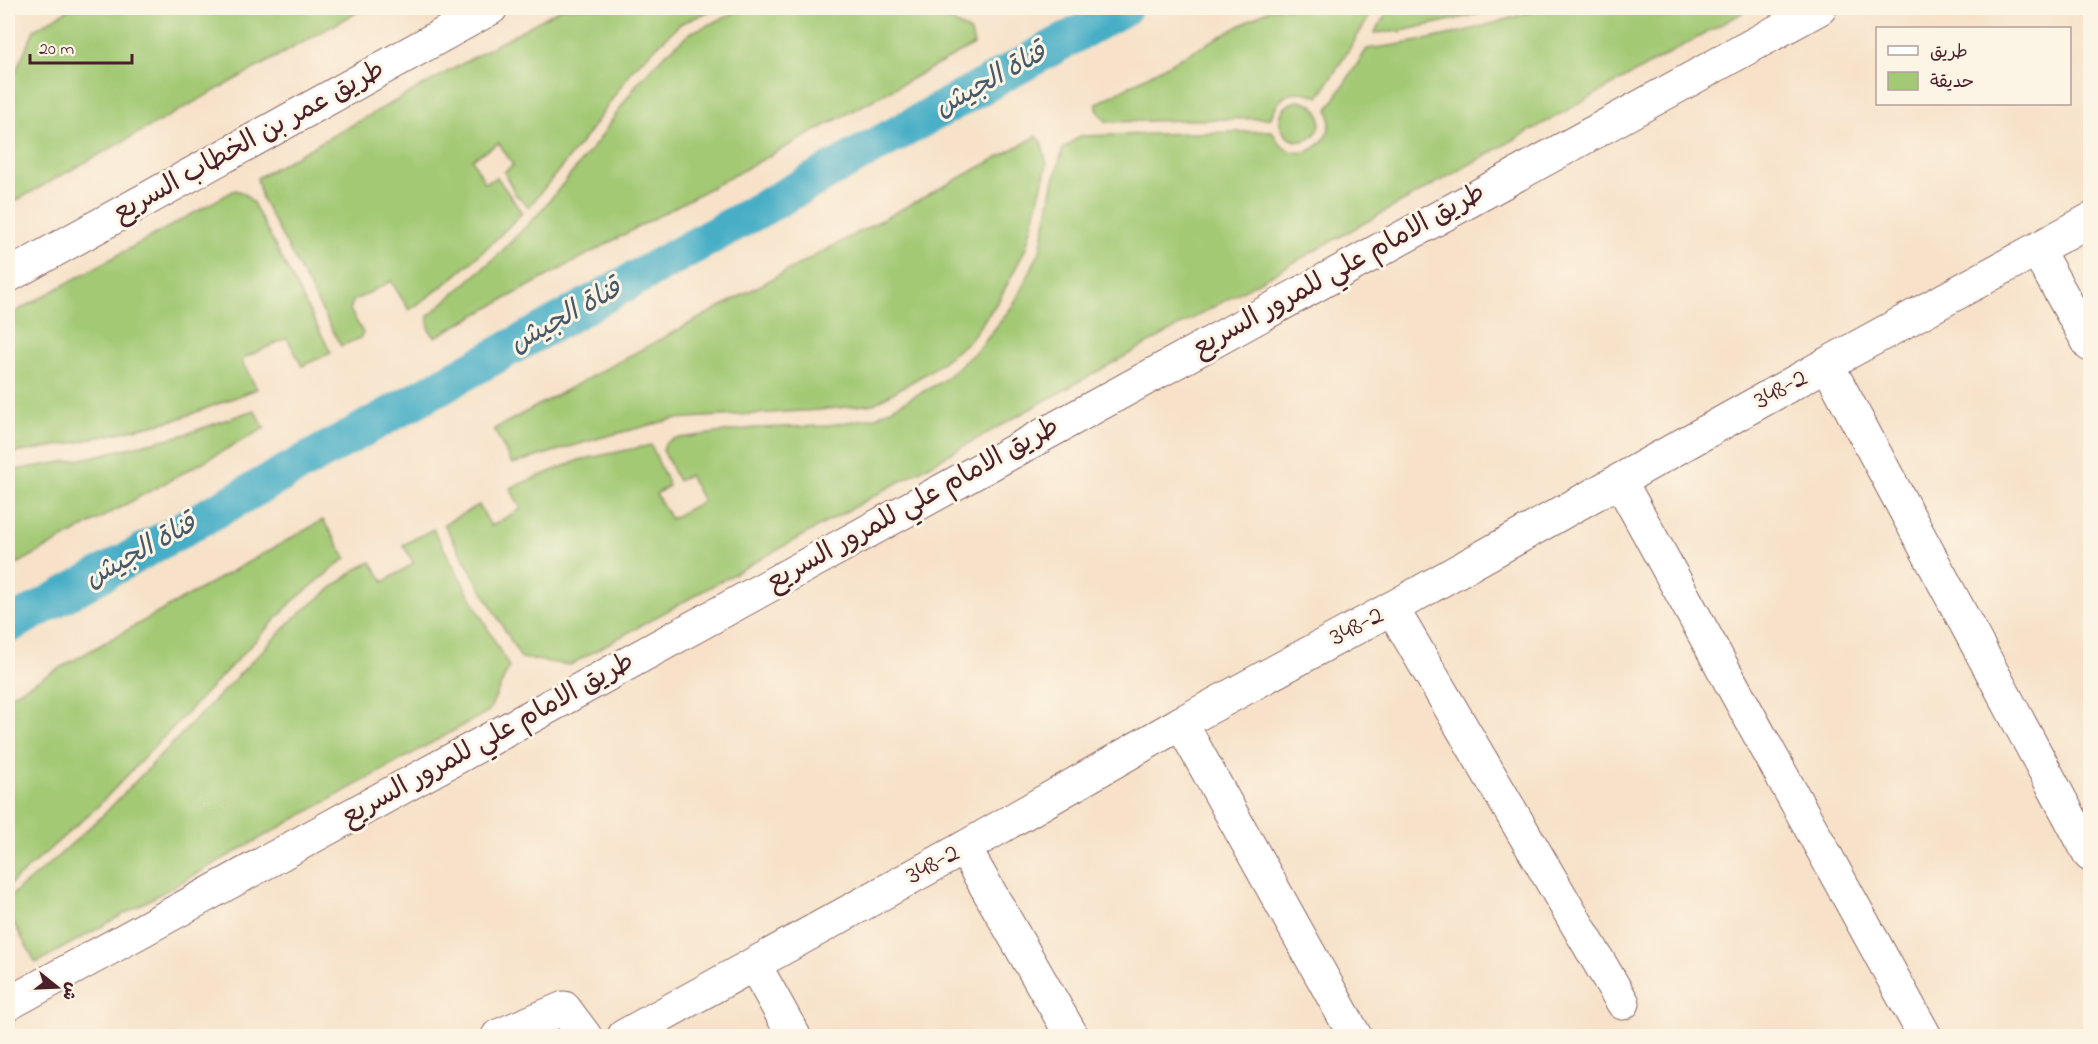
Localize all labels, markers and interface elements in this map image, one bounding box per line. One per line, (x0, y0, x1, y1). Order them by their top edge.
scale bar (30, 27, 132, 65)
legend (1876, 27, 2071, 105)
water label: قناة الجيش (927, 32, 1057, 129)
text: 20 m (39, 37, 74, 63)
text: طريق (1930, 40, 1968, 66)
street label: طريق عمر بن الخطاب السريع (106, 51, 392, 233)
text: حديقة (1930, 70, 1974, 96)
street label: طريق الامام علي للمرور السريع (1185, 174, 1493, 369)
water label: قناة الجيش (502, 268, 632, 365)
street label: 348-2 (1747, 359, 1815, 421)
street label: طريق الامام علي للمرور السريع (759, 408, 1067, 603)
water label: قناة الجيش (77, 503, 207, 600)
street label: 348-2 (1323, 597, 1391, 657)
street label: طريق الامام علي للمرور السريع (334, 643, 642, 838)
street label: 348-2 (899, 834, 967, 896)
north arrow (27, 957, 87, 1017)
text: ش (55, 979, 83, 1003)

